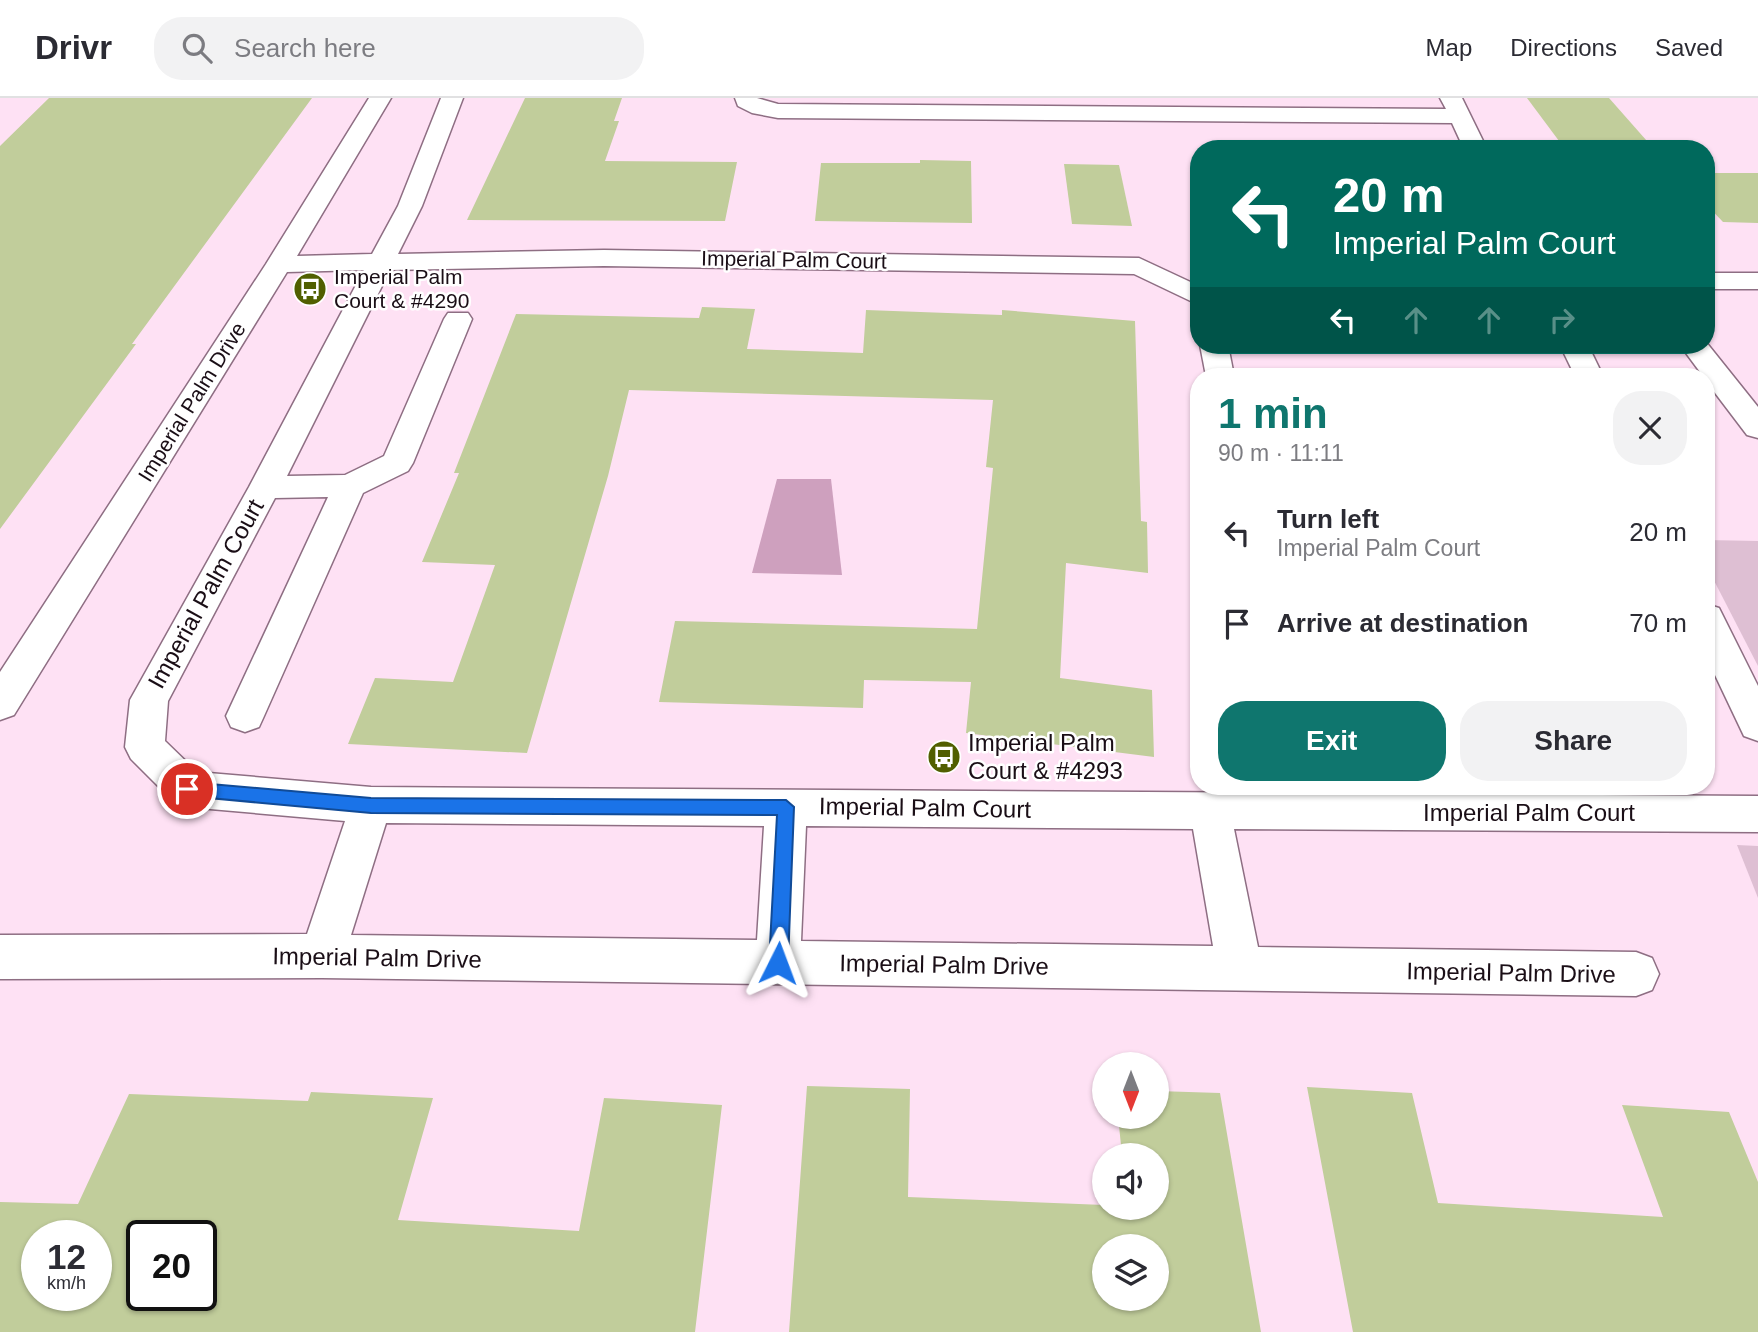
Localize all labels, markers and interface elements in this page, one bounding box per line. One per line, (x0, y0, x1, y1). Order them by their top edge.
search box (154, 17, 644, 80)
text: Drivr (35, 29, 112, 66)
icon: search (178, 29, 216, 67)
text: Search here (234, 33, 376, 63)
text: Map (1426, 34, 1472, 61)
text: Directions (1510, 34, 1617, 61)
text: Saved (1655, 34, 1723, 61)
icon: left (1218, 168, 1309, 259)
text: 20 m (1333, 168, 1445, 222)
text: Imperial Palm Court (1333, 225, 1616, 261)
street label: Imperial Palm Court (701, 246, 887, 273)
place label: Imperial Palm Court & #4290 (334, 265, 469, 312)
bus stop icon: Imperial Palm Court & #4290 (291, 270, 329, 308)
icon: left (1324, 301, 1362, 339)
icon: ahead (1397, 301, 1435, 339)
icon: ahead (1470, 301, 1508, 339)
icon: right (1543, 301, 1581, 339)
street label: Imperial Palm Drive (133, 318, 250, 486)
text: 1 min (1218, 390, 1328, 437)
button: close (1613, 391, 1687, 465)
text: 90 m · 11:11 (1218, 440, 1344, 466)
street label: Imperial Palm Court (142, 494, 269, 693)
text: Turn left (1277, 504, 1379, 534)
icon: left (1218, 514, 1256, 552)
text: 20 m (1629, 517, 1687, 547)
text: Imperial Palm Court (1277, 535, 1480, 561)
icon: arrive (1218, 605, 1256, 643)
text: Arrive at destination (1277, 608, 1528, 638)
text: 70 m (1629, 608, 1687, 638)
button: Exit (1218, 701, 1446, 781)
button: Share (1460, 701, 1687, 781)
place label: Imperial Palm Court & #4293 (968, 729, 1123, 784)
bus stop icon: Imperial Palm Court & #4293 (925, 738, 963, 776)
pin (157, 759, 217, 819)
icon: arrive (168, 770, 206, 808)
street label: Imperial Palm Court (819, 792, 1032, 823)
street label: Imperial Palm Court (1423, 799, 1635, 826)
position arrow (741, 926, 815, 1000)
street label: Imperial Palm Drive (272, 942, 482, 973)
street label: Imperial Palm Drive (839, 949, 1049, 980)
street label: Imperial Palm Drive (1406, 957, 1616, 988)
north arrow (1092, 1052, 1169, 1129)
map controls (1092, 1052, 1169, 1311)
button: sound (1092, 1143, 1169, 1220)
speed limit sign: 20 (126, 1220, 217, 1311)
button: layers (1092, 1234, 1169, 1311)
text: 12 (47, 1237, 86, 1276)
text: km/h (47, 1273, 86, 1293)

